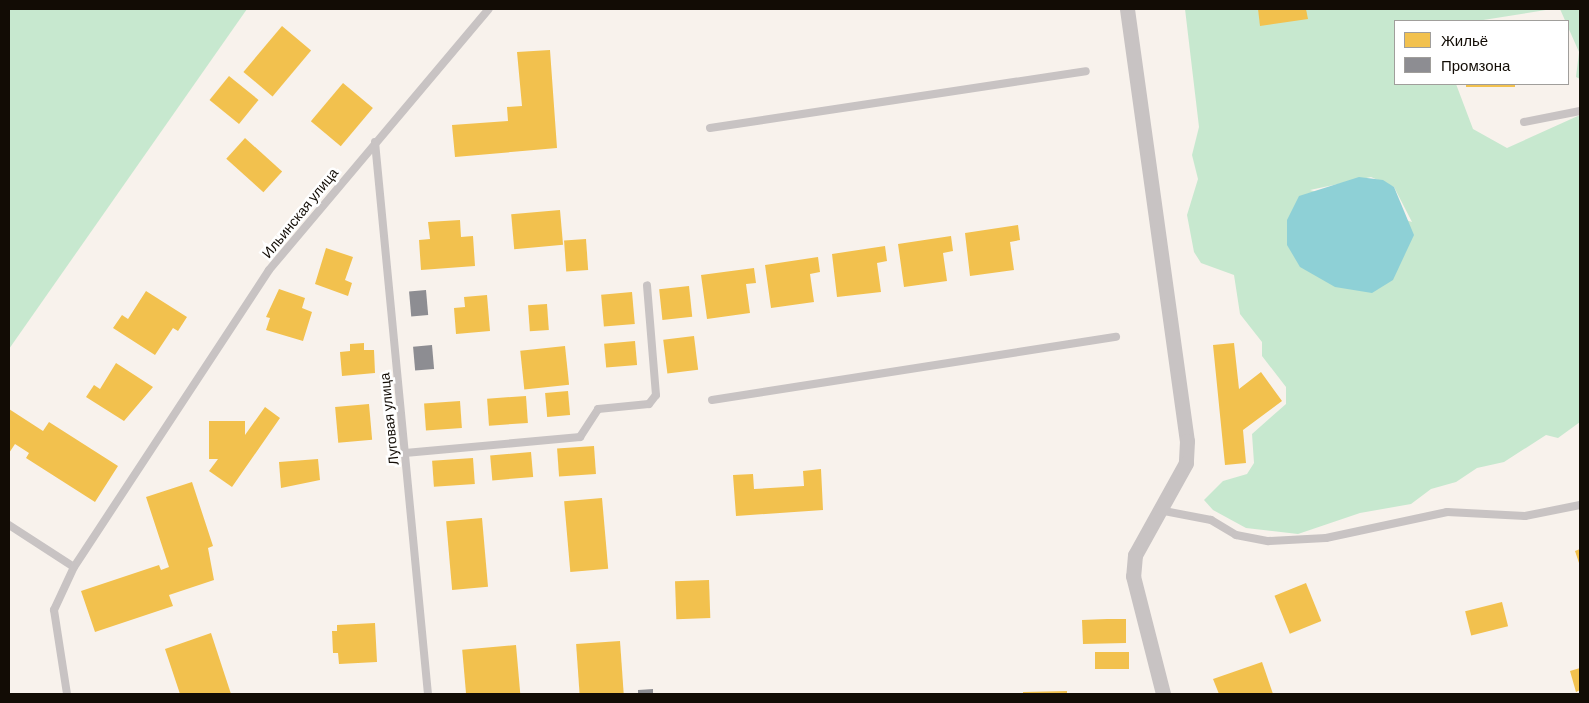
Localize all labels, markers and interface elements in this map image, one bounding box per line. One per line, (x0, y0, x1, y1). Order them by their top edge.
legend (1394, 20, 1569, 85)
text: Жильё (1441, 31, 1488, 49)
text: Промзона (1441, 56, 1510, 74)
street label: Ильинская улица (258, 165, 342, 261)
street label: Луговая улица (376, 372, 402, 466)

